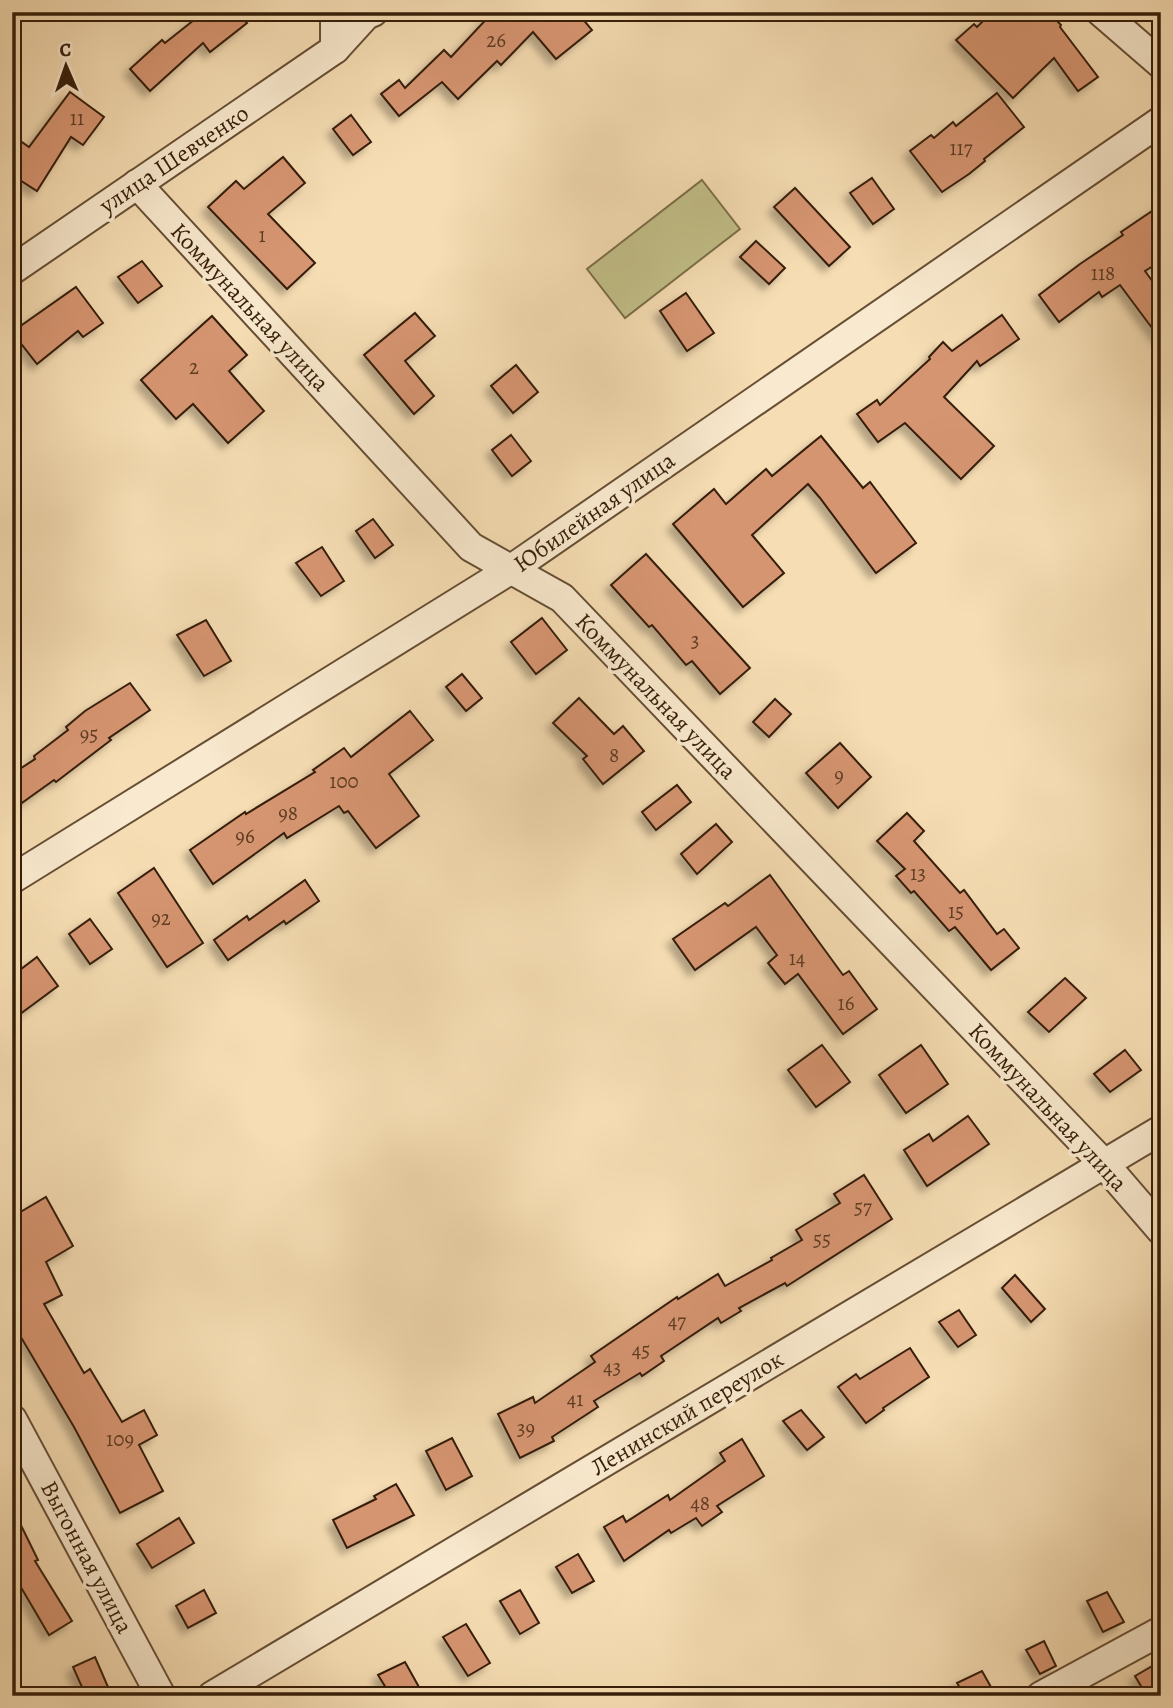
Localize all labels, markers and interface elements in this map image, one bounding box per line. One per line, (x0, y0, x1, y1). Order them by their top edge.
house number: 26 (486, 26, 506, 54)
north arrow (32, 32, 102, 102)
text: С (59, 37, 72, 63)
street label: улица Шевченко (92, 97, 255, 221)
house number: 11 (70, 104, 84, 132)
house number: 117 (949, 134, 973, 162)
street label: Коммунальная улица (163, 216, 337, 398)
house number: 1 (258, 221, 266, 249)
house number: 118 (1091, 259, 1115, 287)
house number: 2 (189, 353, 199, 381)
street label: Юбилейная улица (507, 444, 681, 580)
street label: Коммунальная улица (568, 606, 744, 786)
house number: 3 (691, 626, 699, 654)
house number: 95 (80, 720, 98, 748)
house number: 8 (609, 741, 619, 769)
house number: 9 (834, 761, 844, 789)
house number: 100 (329, 767, 359, 795)
house number: 98 (278, 799, 298, 827)
house number: 96 (235, 822, 255, 850)
house number: 13 (910, 859, 926, 887)
house number: 15 (948, 897, 964, 925)
house number: 92 (151, 904, 171, 932)
house number: 14 (789, 944, 805, 972)
house number: 16 (838, 989, 855, 1017)
street label: Коммунальная улица (961, 1016, 1135, 1198)
house number: 57 (854, 1193, 872, 1221)
house number: 55 (813, 1225, 831, 1253)
house number: 47 (668, 1307, 686, 1335)
house number: 45 (632, 1336, 650, 1364)
street label: Ленинский переулок (585, 1343, 789, 1483)
house number: 43 (603, 1353, 621, 1381)
house number: 41 (567, 1385, 583, 1413)
house number: 39 (517, 1414, 535, 1442)
house number: 109 (106, 1425, 134, 1453)
street label: Выгонная улица (33, 1475, 141, 1639)
house number: 48 (690, 1489, 710, 1517)

